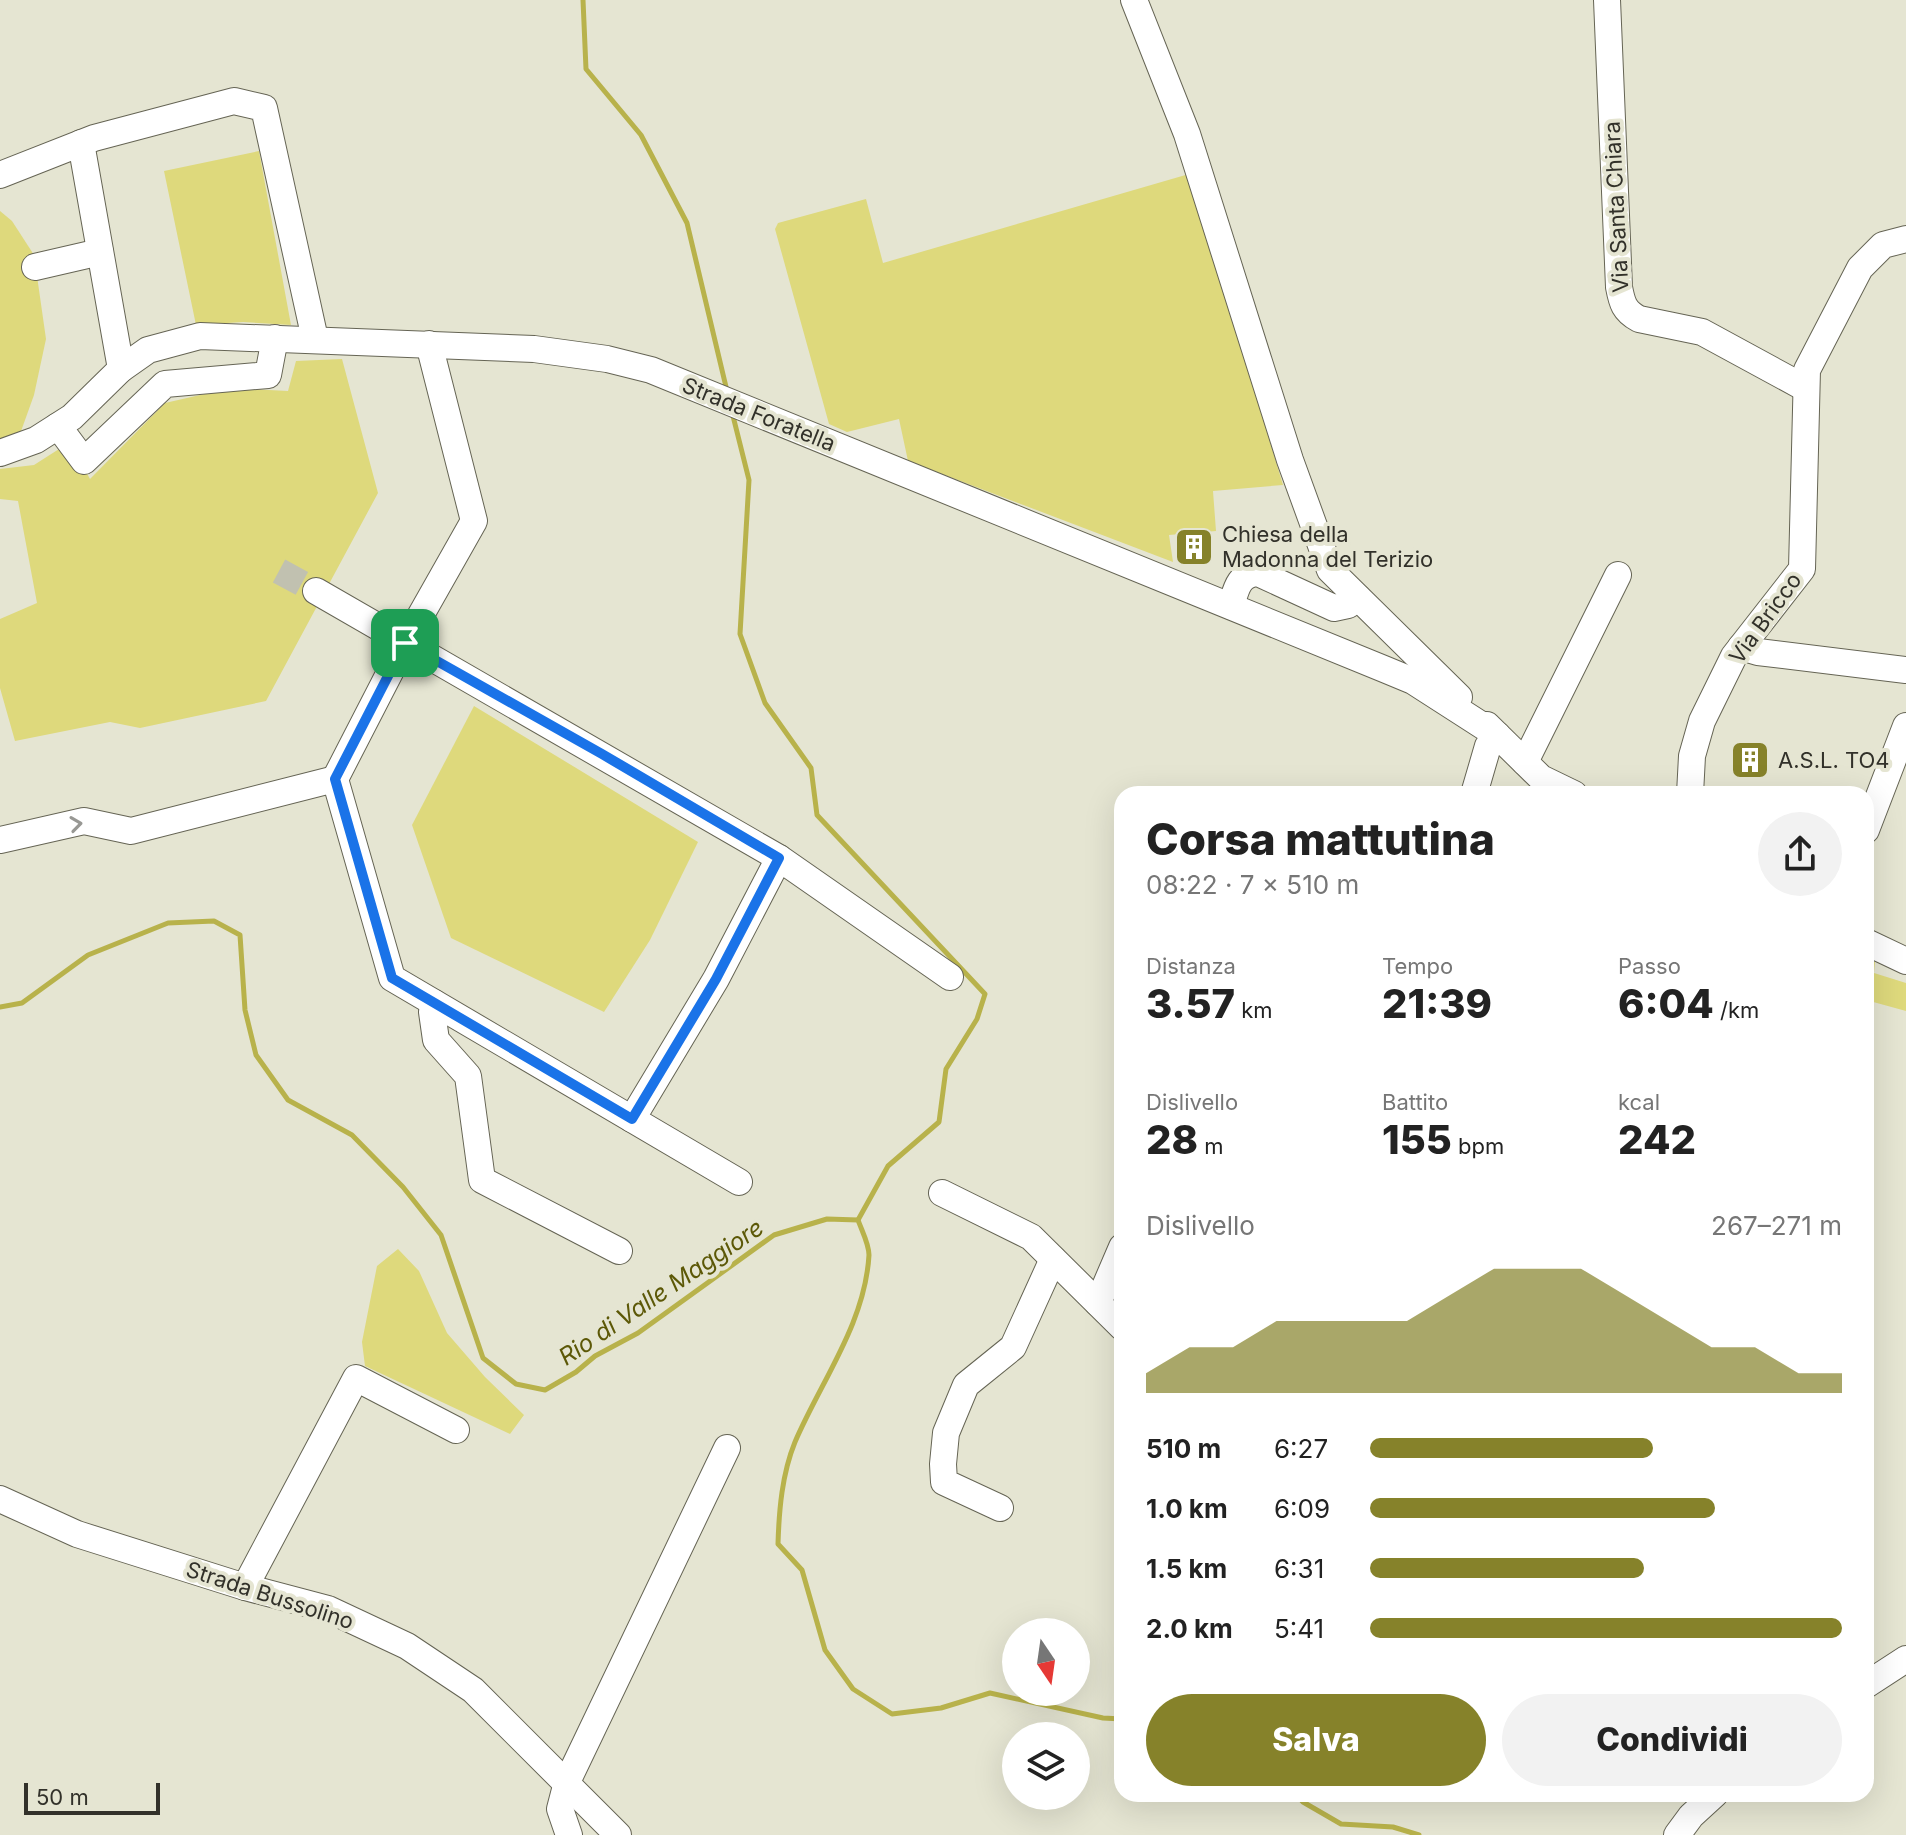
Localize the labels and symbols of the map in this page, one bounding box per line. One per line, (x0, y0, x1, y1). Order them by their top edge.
street label: Via Santa Chiara (1599, 121, 1633, 293)
street label: Strada Foratella (679, 371, 839, 457)
place label: Chiesa della Madonna del Terizio (1222, 521, 1433, 572)
building icon: Chiesa della Madonna del Terizio (1173, 526, 1215, 568)
street label: Via Bricco (1723, 568, 1807, 668)
pin (371, 609, 439, 677)
building icon: A.S.L. TO4 (1729, 739, 1771, 781)
place label: A.S.L. TO4 (1778, 747, 1890, 773)
one-way arrow (69, 816, 83, 833)
water label: Rio di Valle Maggiore (553, 1213, 769, 1371)
street label: Strada Bussolino (183, 1556, 357, 1634)
north arrow (1002, 1618, 1090, 1706)
scale bar (24, 1779, 160, 1815)

